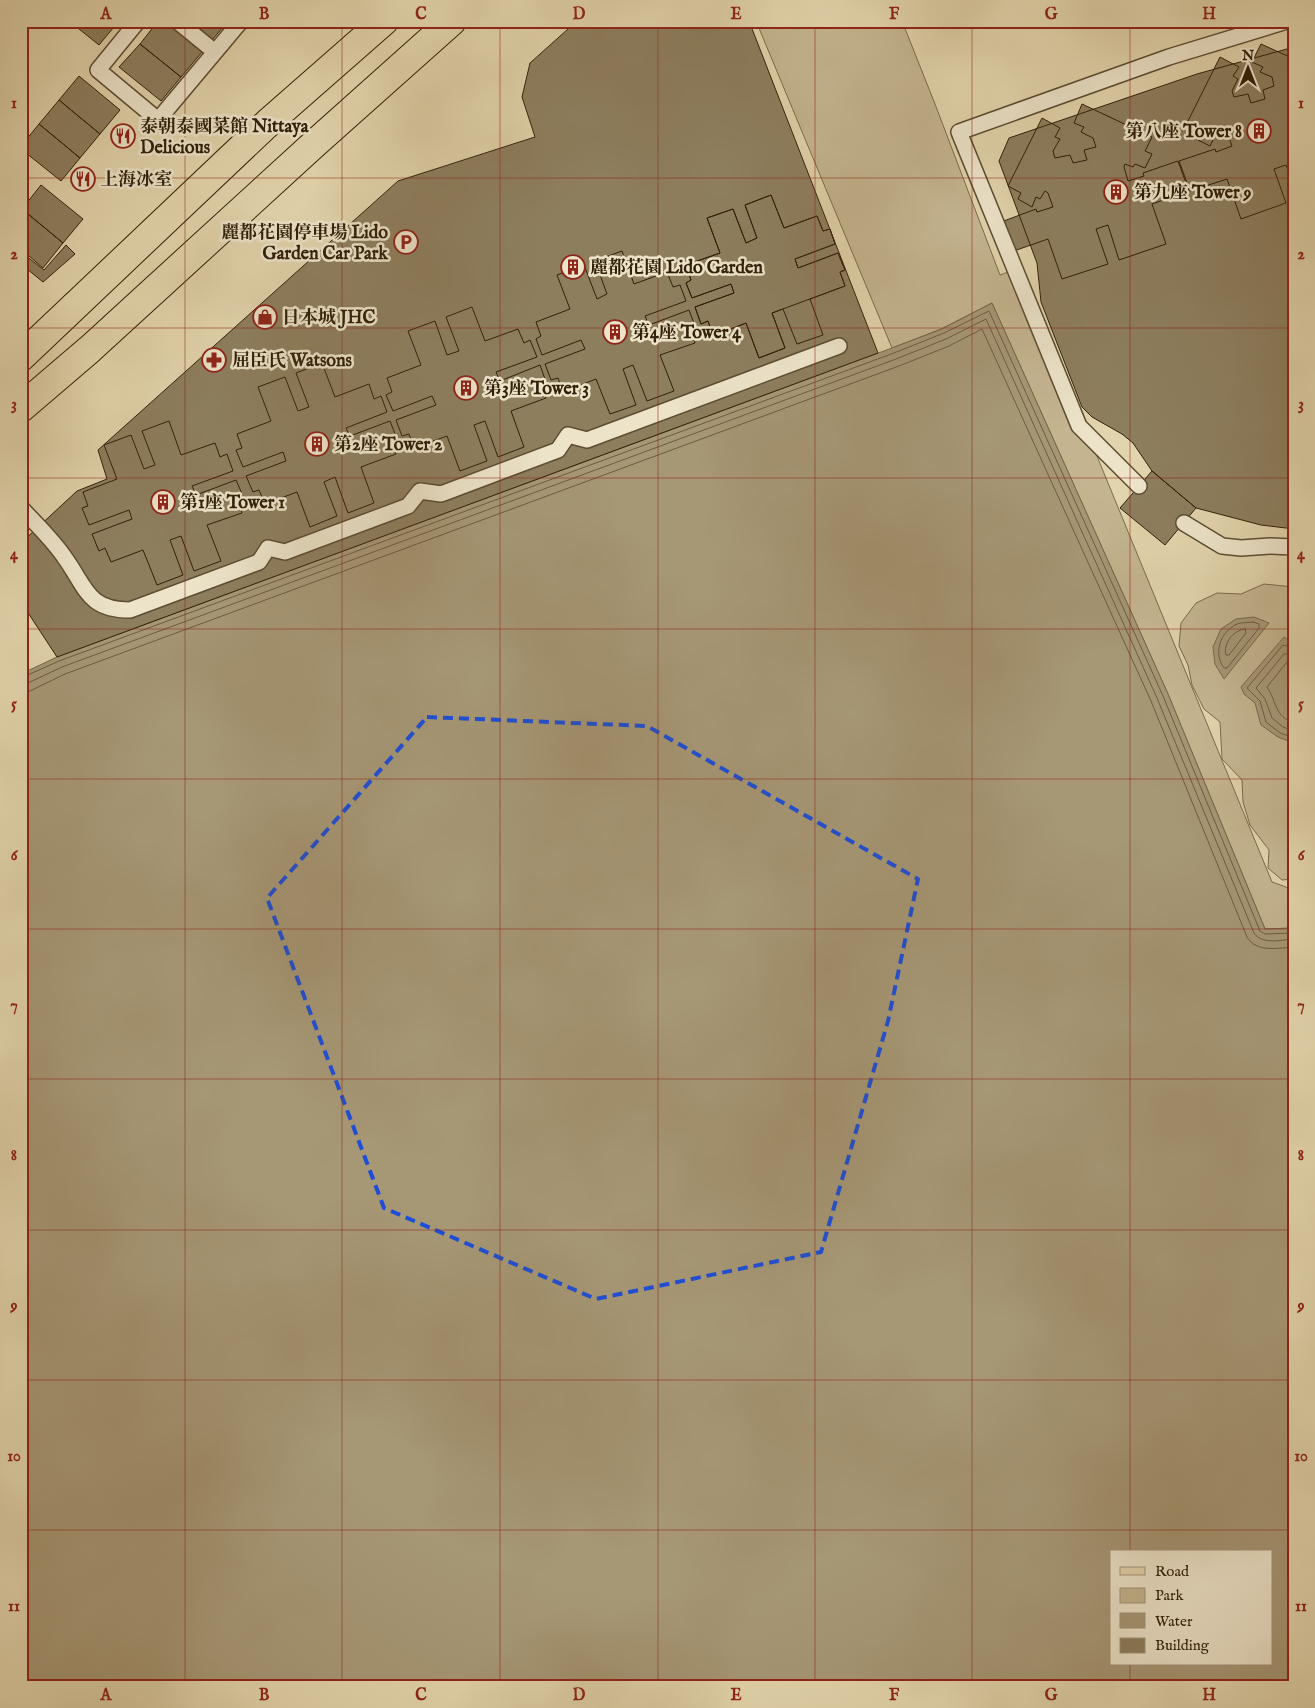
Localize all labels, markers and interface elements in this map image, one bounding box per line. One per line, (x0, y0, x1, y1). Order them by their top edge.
text: A (100, 5, 113, 25)
text: B (259, 5, 270, 25)
text: C (415, 5, 427, 25)
text: D (573, 5, 586, 25)
text: E (730, 5, 742, 25)
text: F (889, 5, 900, 25)
text: G (1045, 5, 1058, 25)
text: H (1202, 5, 1216, 25)
north arrow (1222, 42, 1272, 92)
text: N (1241, 47, 1254, 65)
text: 1 (11, 94, 17, 114)
text: 1 (1298, 94, 1304, 114)
place label: 泰朝泰國菜館 Nittaya Delicious (140, 116, 310, 160)
building icon: 第八座 Tower 8 (1246, 118, 1272, 144)
place label: 第八座 Tower 8 (1125, 121, 1242, 144)
restaurant icon: 泰朝泰國菜館 Nittaya Delicious (110, 123, 136, 149)
restaurant icon: 上海冰室 (70, 166, 96, 192)
place label: 上海冰室 (100, 169, 172, 192)
building icon: 第九座 Tower 9 (1103, 179, 1129, 205)
place label: 第九座 Tower 9 (1134, 182, 1251, 205)
place label: 麗都花園停車場 Lido Garden Car Park (221, 222, 389, 266)
parking icon: 麗都花園停車場 Lido Garden Car Park (393, 229, 419, 255)
text: 2 (10, 245, 18, 265)
text: 2 (1297, 245, 1305, 265)
building icon: 麗都花園 Lido Garden (560, 254, 586, 280)
place label: 麗都花園 Lido Garden (590, 257, 763, 280)
shop icon: 日本城 JHC (252, 304, 278, 330)
place label: 日本城 JHC (282, 307, 376, 330)
building icon: 第4座 Tower 4 (602, 319, 628, 345)
place label: 第4座 Tower 4 (632, 322, 742, 345)
pharmacy icon: 屈臣氏 Watsons (201, 347, 227, 373)
place label: 屈臣氏 Watsons (232, 350, 352, 373)
building icon: 第3座 Tower 3 (453, 375, 479, 401)
place label: 第3座 Tower 3 (484, 378, 589, 401)
text: 3 (11, 395, 17, 415)
text: 3 (1298, 395, 1304, 415)
building icon: 第2座 Tower 2 (304, 431, 330, 457)
place label: 第2座 Tower 2 (334, 434, 443, 457)
building icon: 第1座 Tower 1 (150, 489, 176, 515)
place label: 第1座 Tower 1 (180, 492, 285, 515)
text: 4 (10, 545, 19, 565)
text: 4 (1297, 545, 1306, 565)
text: 5 (11, 695, 17, 715)
text: 5 (1298, 695, 1304, 715)
text: 6 (11, 846, 19, 866)
text: 6 (1298, 846, 1306, 866)
text: 7 (10, 996, 18, 1016)
text: 7 (1297, 996, 1305, 1016)
text: 8 (11, 1146, 17, 1166)
text: 8 (1298, 1146, 1304, 1166)
text: 9 (10, 1297, 18, 1317)
text: 9 (1297, 1297, 1305, 1317)
text: 10 (7, 1447, 21, 1467)
text: 10 (1294, 1447, 1308, 1467)
legend (1110, 1550, 1272, 1666)
text: Road (1155, 1562, 1190, 1581)
text: Park (1155, 1586, 1185, 1605)
text: 11 (8, 1597, 20, 1617)
text: 11 (1295, 1597, 1307, 1617)
text: Water (1155, 1612, 1193, 1631)
text: Building (1155, 1636, 1210, 1655)
text: A (100, 1686, 113, 1706)
text: B (259, 1686, 270, 1706)
text: C (415, 1686, 427, 1706)
text: D (573, 1686, 586, 1706)
text: E (730, 1686, 742, 1706)
text: F (889, 1686, 900, 1706)
text: G (1045, 1686, 1058, 1706)
text: H (1202, 1686, 1216, 1706)

